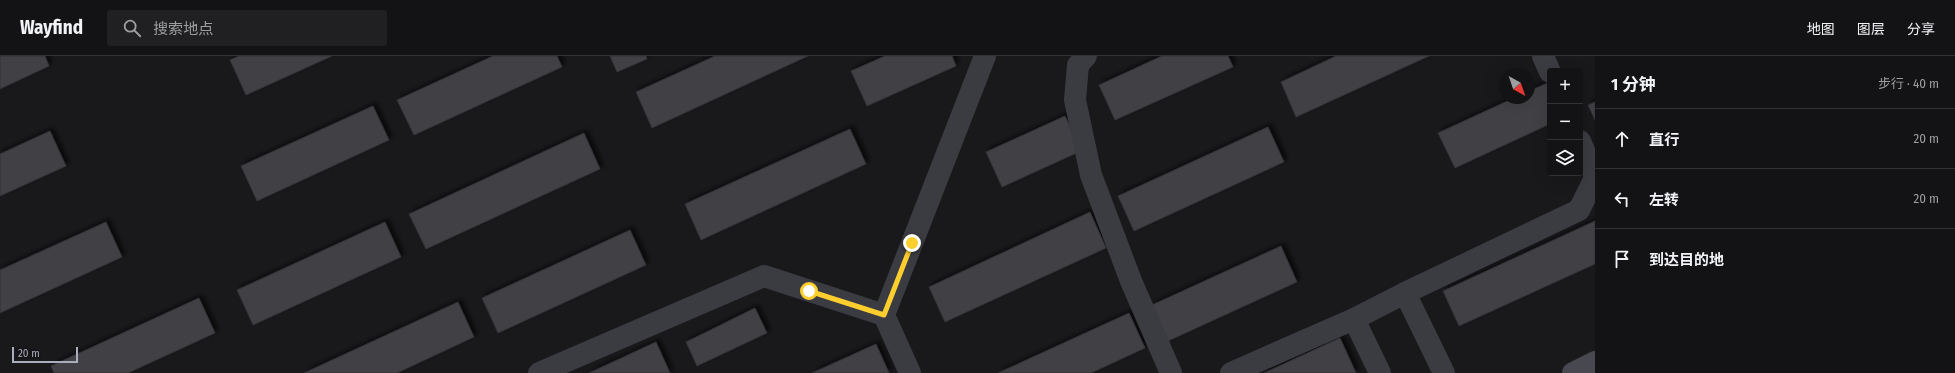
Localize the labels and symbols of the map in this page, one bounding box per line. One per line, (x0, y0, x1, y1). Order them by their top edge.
north arrow (1499, 68, 1535, 104)
route end (903, 234, 921, 252)
route start (800, 282, 818, 300)
scale bar (12, 345, 78, 364)

